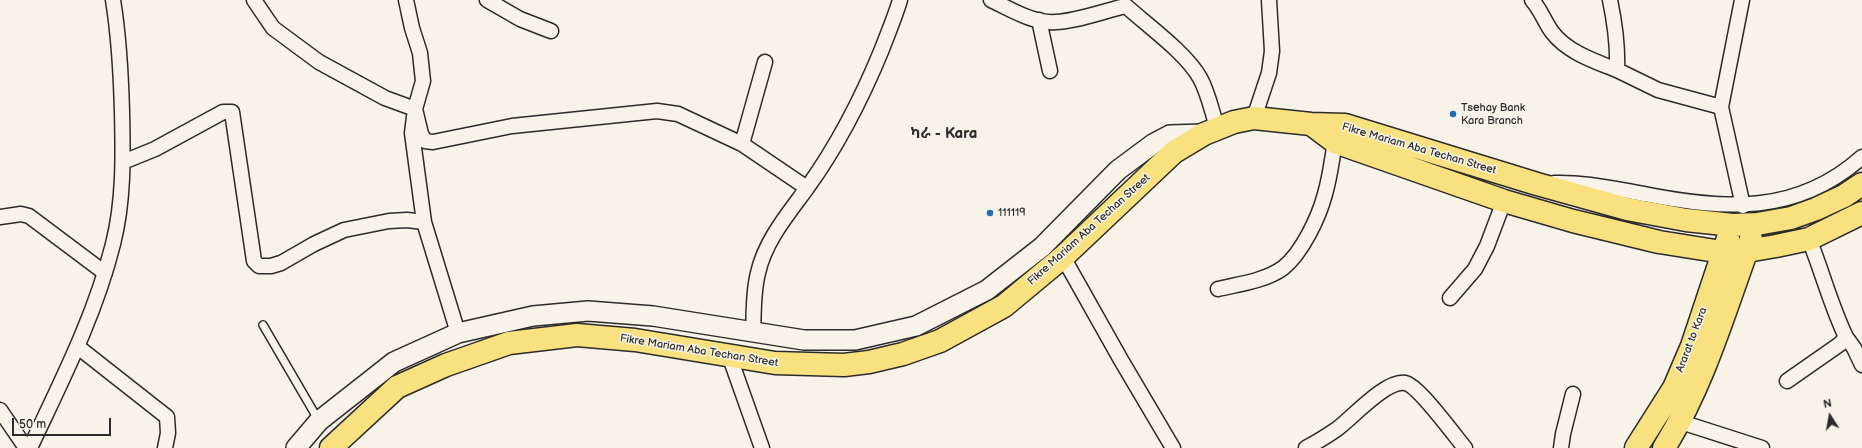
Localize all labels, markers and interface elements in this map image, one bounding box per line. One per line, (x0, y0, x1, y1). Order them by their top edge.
place label: Tsehay Bank Kara Branch (1461, 101, 1525, 127)
marker: Tsehay Bank Kara Branch (1448, 109, 1458, 119)
street label: Fikre Mariam Aba Techan Street (1340, 121, 1498, 177)
district label: ካራ - Kara (911, 125, 977, 143)
street label: Fikre Mariam Aba Techan Street (1025, 172, 1153, 288)
place label: 111119 (998, 206, 1026, 220)
marker: 111119 (985, 208, 995, 218)
street label: Ararat to Kara (1674, 306, 1710, 374)
street label: Fikre Mariam Aba Techan Street (619, 332, 779, 370)
north arrow (1810, 396, 1850, 436)
text: N (1822, 397, 1833, 411)
scale bar (14, 410, 113, 436)
text: 50 m (19, 417, 46, 432)

